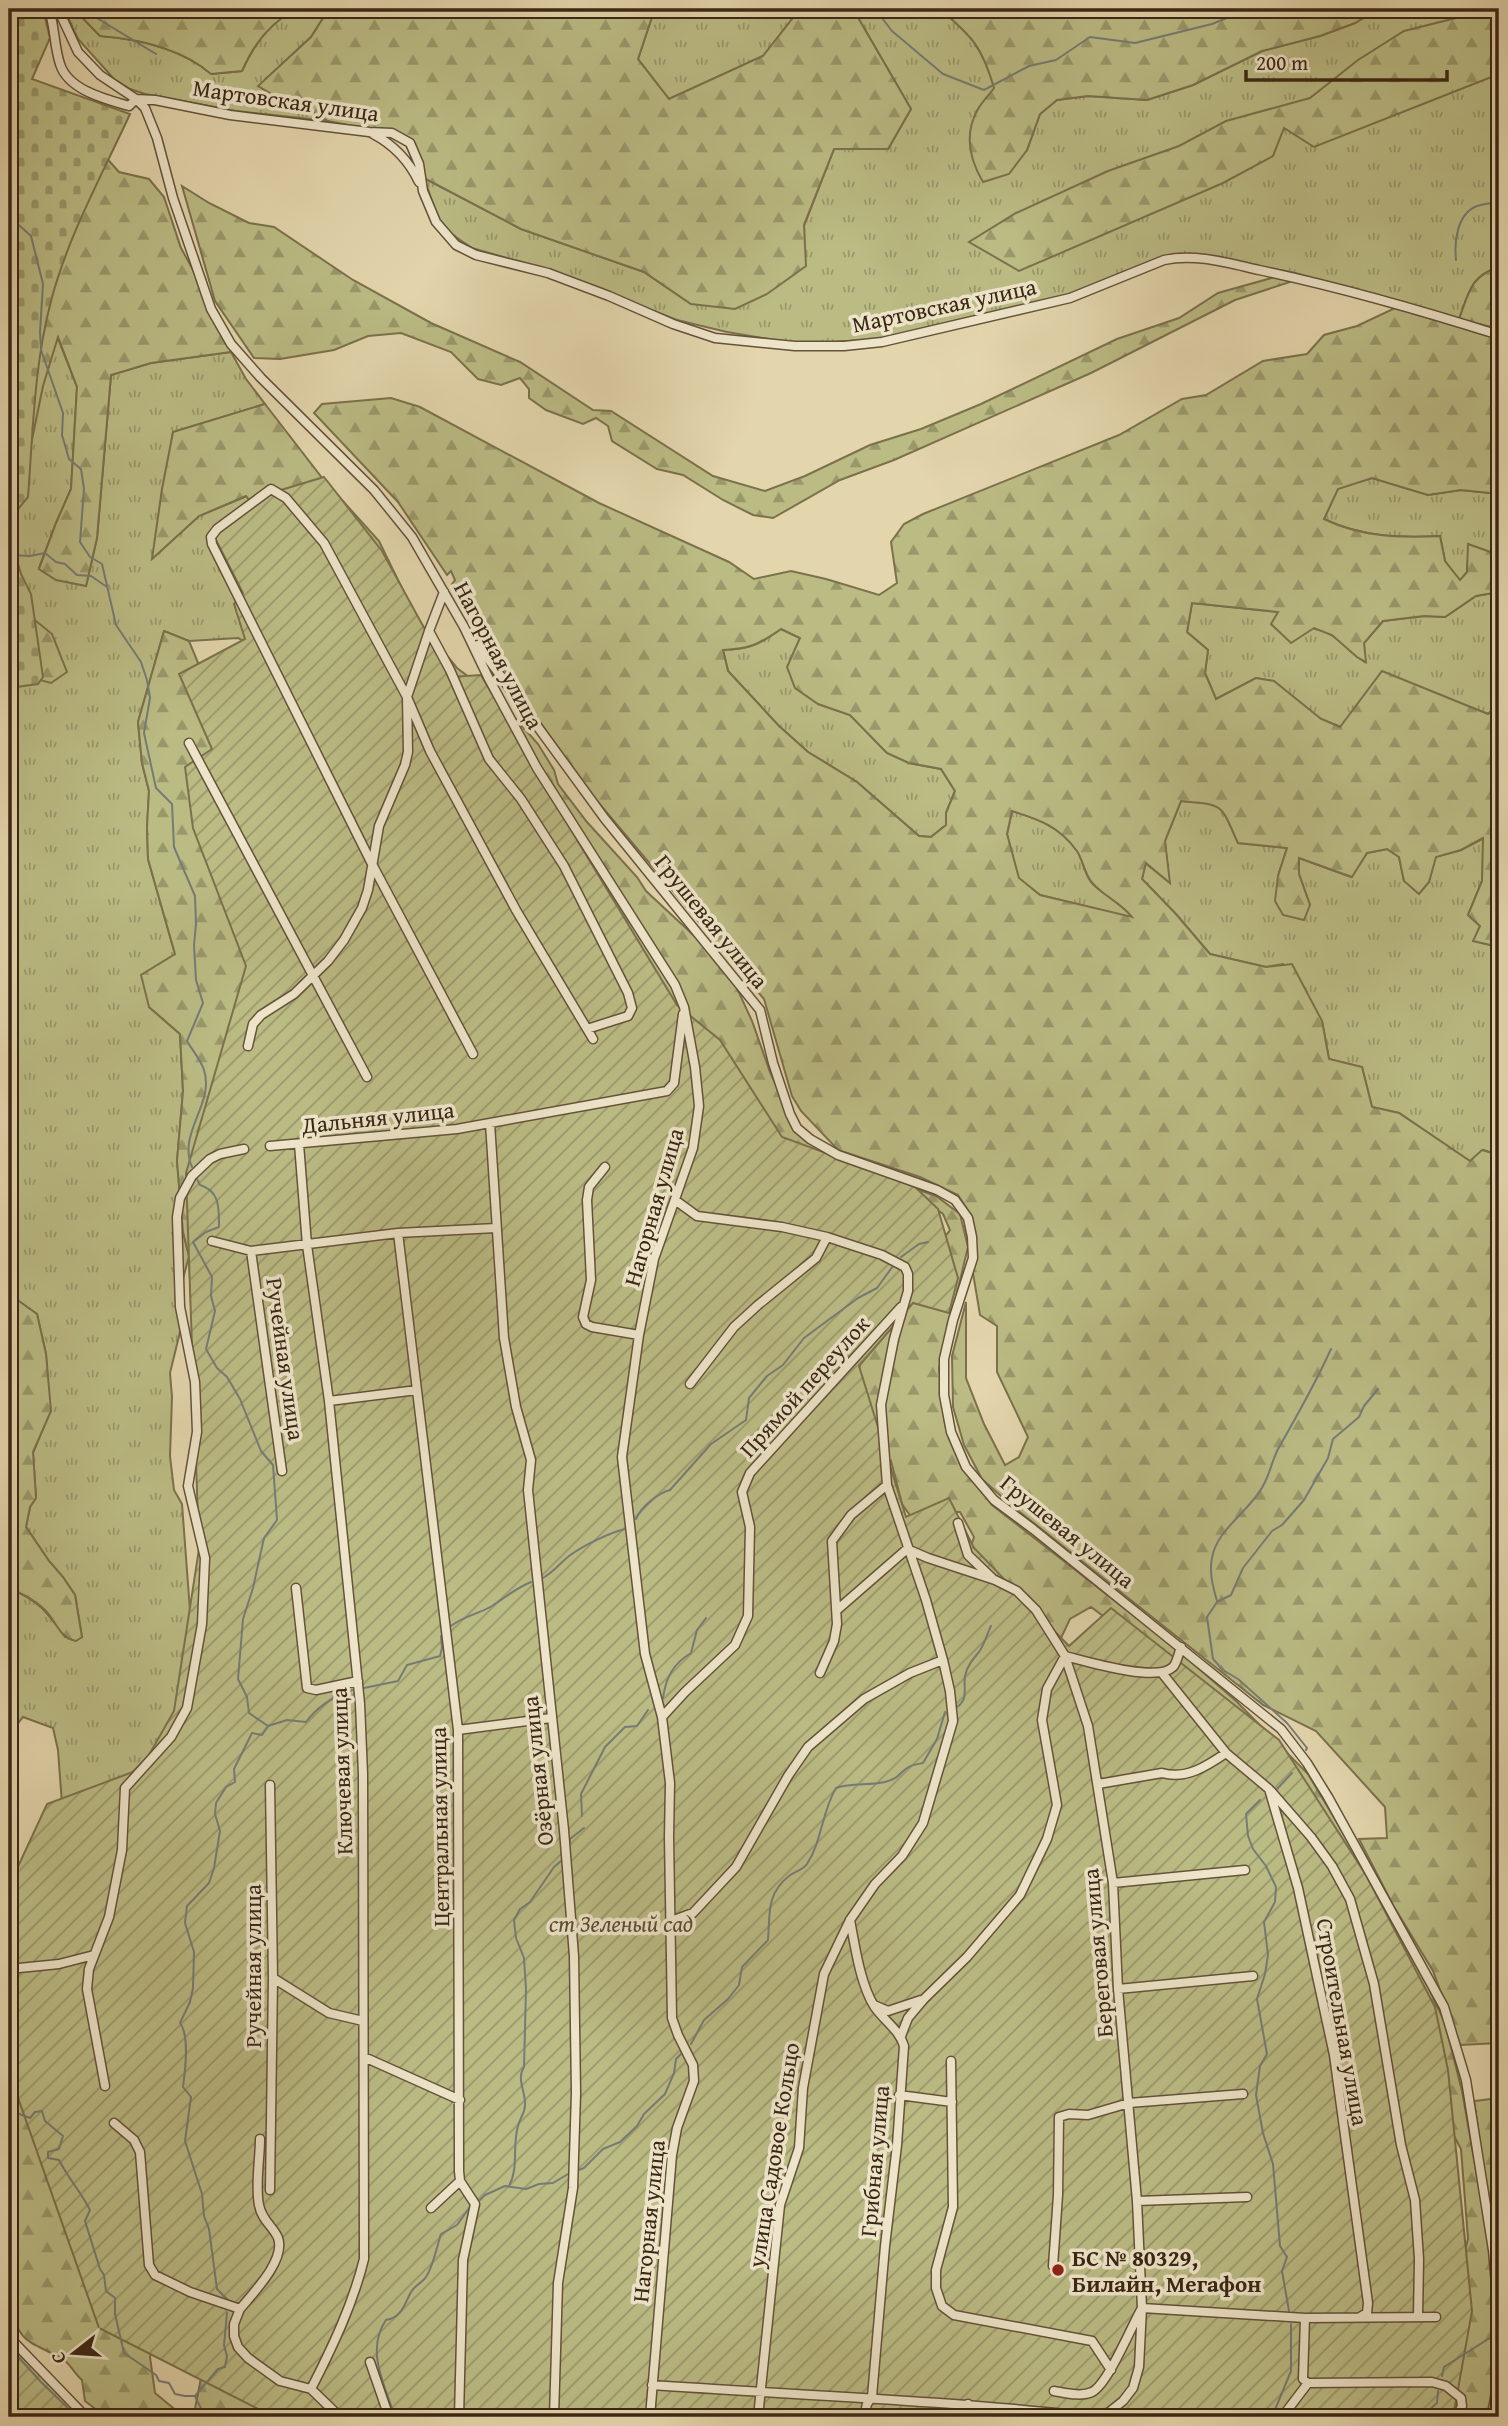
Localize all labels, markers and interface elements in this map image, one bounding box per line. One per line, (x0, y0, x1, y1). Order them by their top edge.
scale bar (1246, 38, 1447, 82)
text: 200 m (1256, 47, 1308, 78)
street label: Мартовская улица (191, 71, 381, 129)
street label: Мартовская улица (849, 269, 1039, 341)
street label: Нагорная улица (446, 575, 552, 735)
street label: Грушевая улица (647, 847, 777, 995)
street label: Дальняя улица (299, 1093, 456, 1142)
street label: Нагорная улица (615, 1124, 691, 1290)
street label: Ручейная улица (258, 1276, 314, 1443)
street label: Прямой переулок (731, 1308, 877, 1464)
street label: Грушевая улица (994, 1466, 1142, 1596)
street label: Ключевая улица (322, 1687, 360, 1855)
street label: Озёрная улица (513, 1695, 561, 1847)
street label: Центральная улица (421, 1727, 457, 1927)
street label: Береговая улица (1073, 1867, 1121, 2039)
street label: Ручейная улица (236, 1884, 269, 2048)
park label: ст Зеленый сад (549, 1907, 693, 1940)
street label: Строительная улица (1309, 1916, 1377, 2128)
street label: улица Садовое Кольцо (739, 2040, 807, 2271)
street label: Грибная улица (851, 2084, 897, 2238)
street label: Нагорная улица (623, 2138, 673, 2304)
place label: БС № 80329, Билайн, Мегафон (1072, 2241, 1261, 2300)
marker: БС № 80329, Билайн, Мегафон (1050, 2262, 1066, 2278)
north arrow (38, 2318, 108, 2388)
text: С (43, 2348, 73, 2367)

